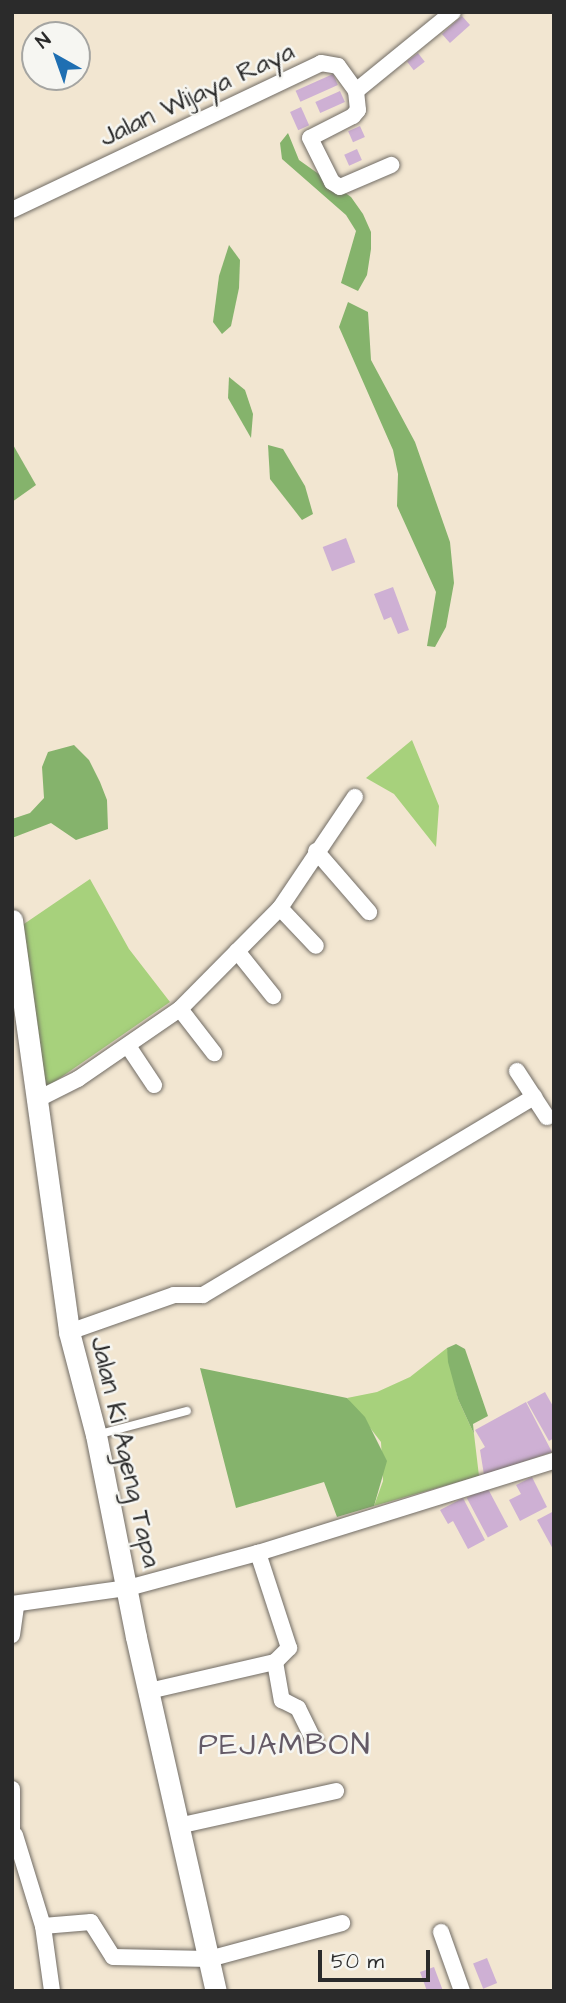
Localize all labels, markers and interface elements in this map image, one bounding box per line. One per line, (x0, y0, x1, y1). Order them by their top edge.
north arrow (21, 21, 91, 91)
text: N (30, 27, 57, 55)
street label: Jalan Wijaya Raya (95, 36, 299, 154)
street label: Jalan Ki Ageng Tapa (83, 1334, 167, 1570)
district label: PEJAMBON (199, 1727, 371, 1763)
scale bar (321, 1937, 433, 1981)
text: 50 m (331, 1947, 384, 1976)

